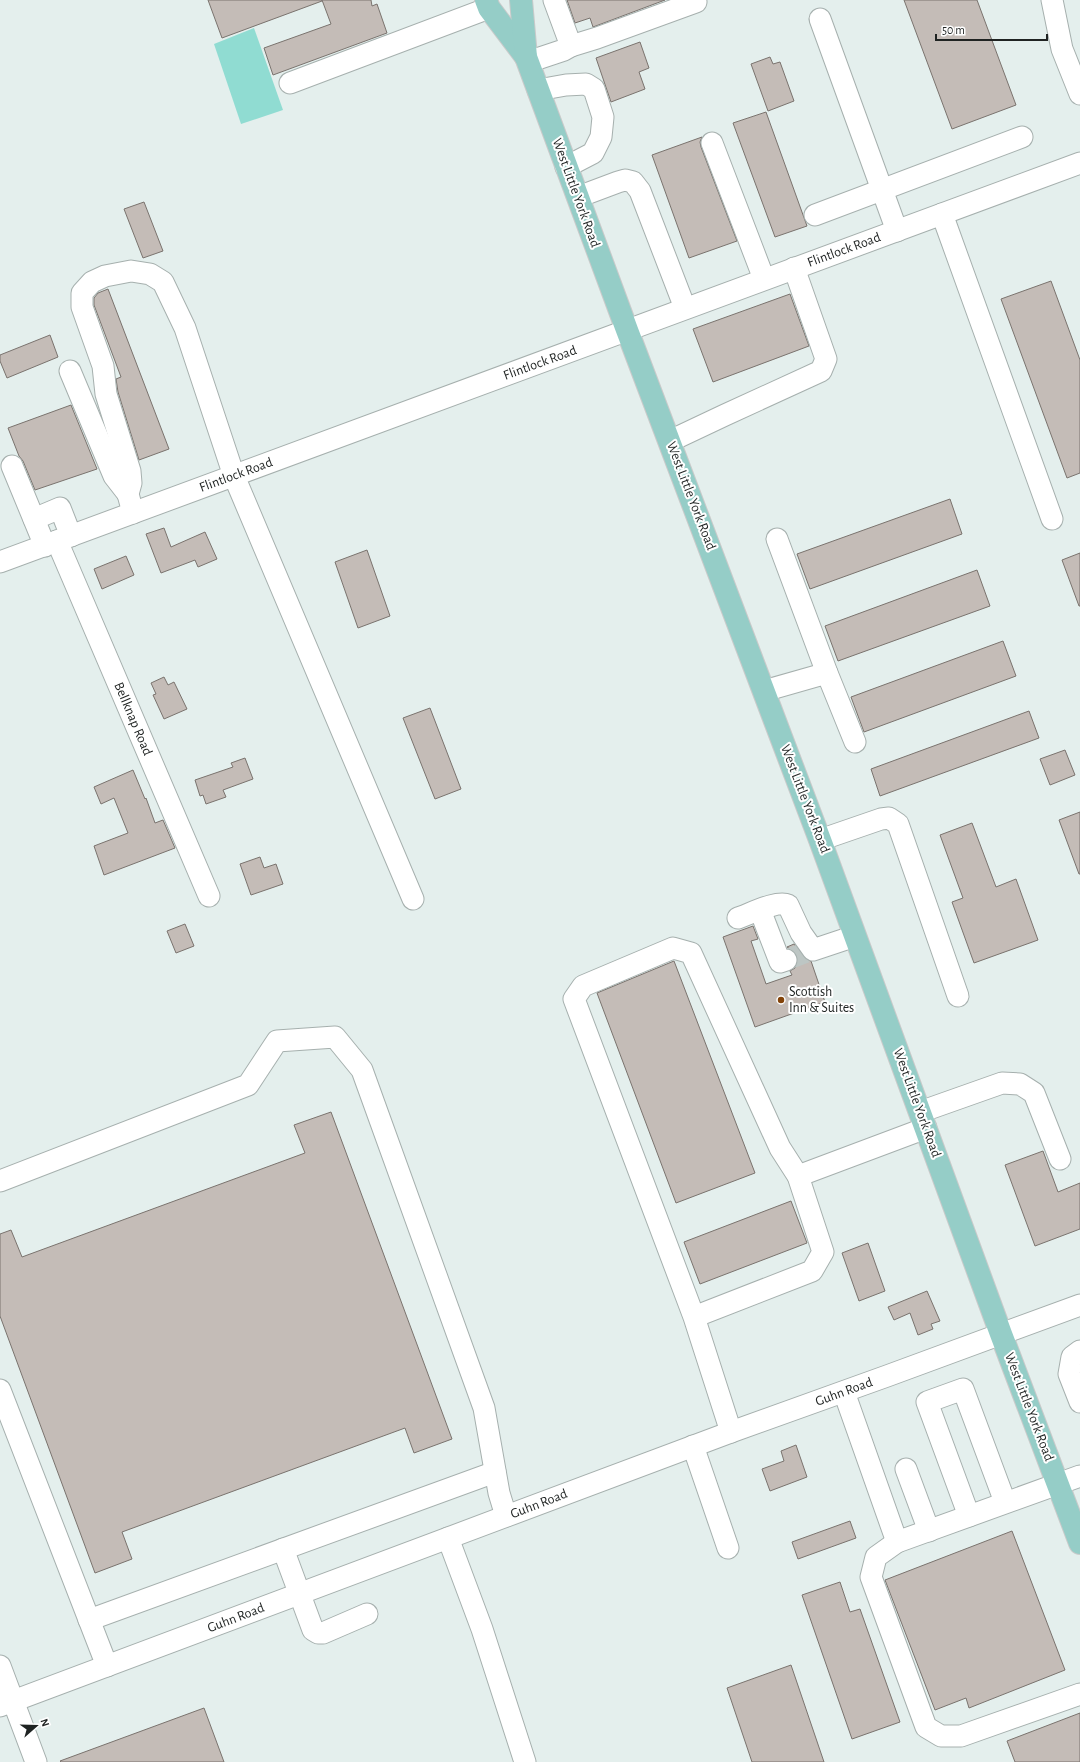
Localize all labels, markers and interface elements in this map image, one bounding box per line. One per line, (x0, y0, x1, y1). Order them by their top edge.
scale bar (936, 16, 1047, 42)
text: 50 m (942, 24, 965, 36)
street label: West Little York Road (550, 137, 602, 249)
street label: Flintlock Road (805, 230, 883, 270)
street label: Flintlock Road (501, 343, 579, 383)
street label: West Little York Road (664, 440, 718, 552)
street label: Flintlock Road (197, 455, 275, 495)
street label: Bellknap Road (111, 680, 155, 758)
street label: West Little York Road (778, 743, 832, 855)
place label: Scottish Inn & Suites (789, 985, 854, 1015)
marker: Scottish Inn & Suites (776, 995, 786, 1005)
street label: West Little York Road (891, 1047, 943, 1159)
street label: West Little York Road (1002, 1351, 1056, 1463)
street label: Guhn Road (814, 1375, 874, 1409)
street label: Guhn Road (509, 1487, 569, 1521)
street label: Guhn Road (206, 1601, 266, 1635)
north arrow (16, 1706, 56, 1746)
text: N (38, 1717, 51, 1728)

